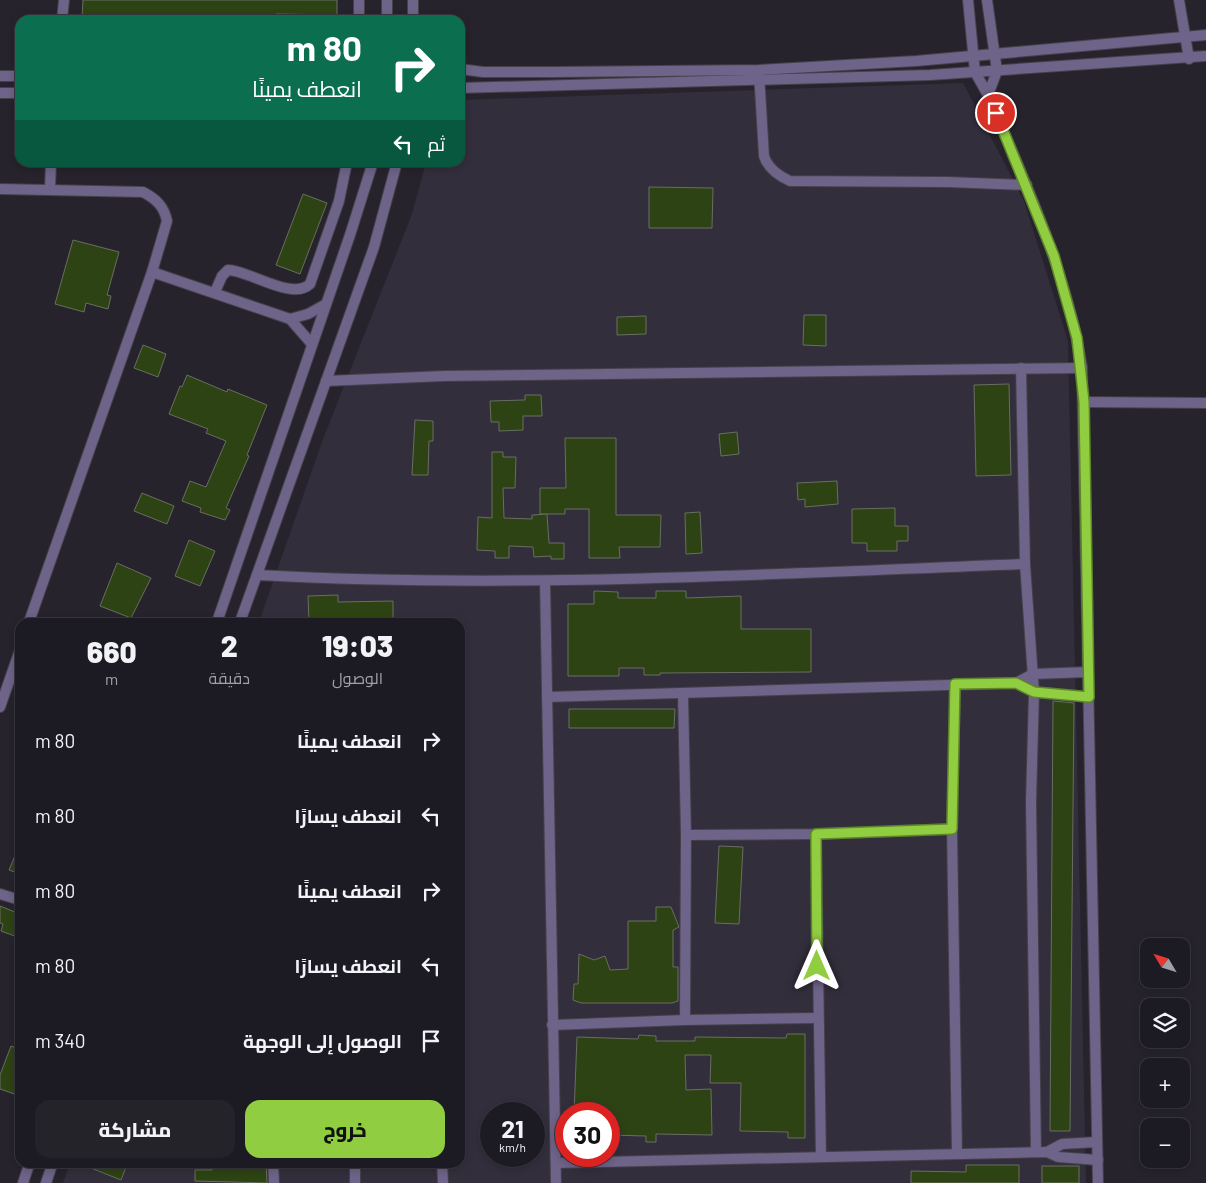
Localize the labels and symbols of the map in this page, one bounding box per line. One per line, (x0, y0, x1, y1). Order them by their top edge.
pin (975, 92, 1017, 134)
north arrow (1140, 938, 1190, 988)
position arrow (790, 939, 842, 991)
speed limit sign: 30 (555, 1102, 620, 1167)

